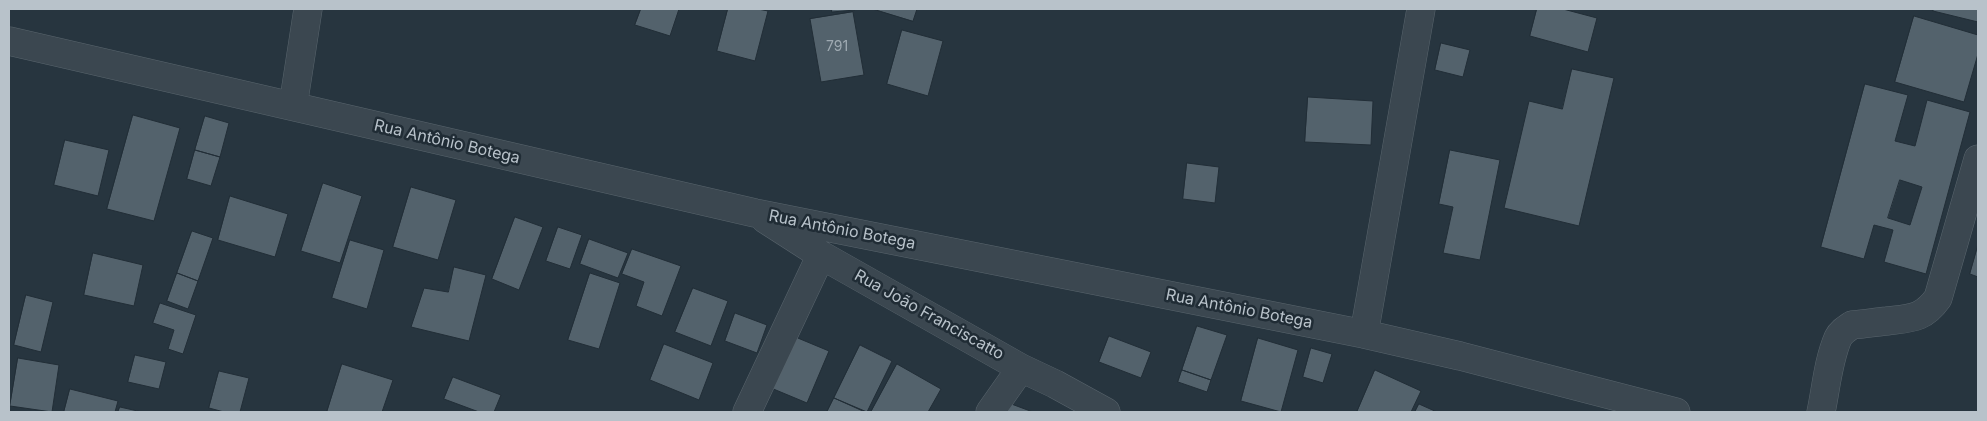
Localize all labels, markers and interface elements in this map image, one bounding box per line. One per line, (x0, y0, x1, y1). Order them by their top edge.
house number: 791 (826, 39, 848, 55)
street label: Rua Antônio Botega (372, 116, 522, 168)
street label: Rua Antônio Botega (767, 206, 917, 254)
street label: Rua João Franciscatto (851, 266, 1007, 364)
street label: Rua Antônio Botega (1164, 285, 1314, 333)

